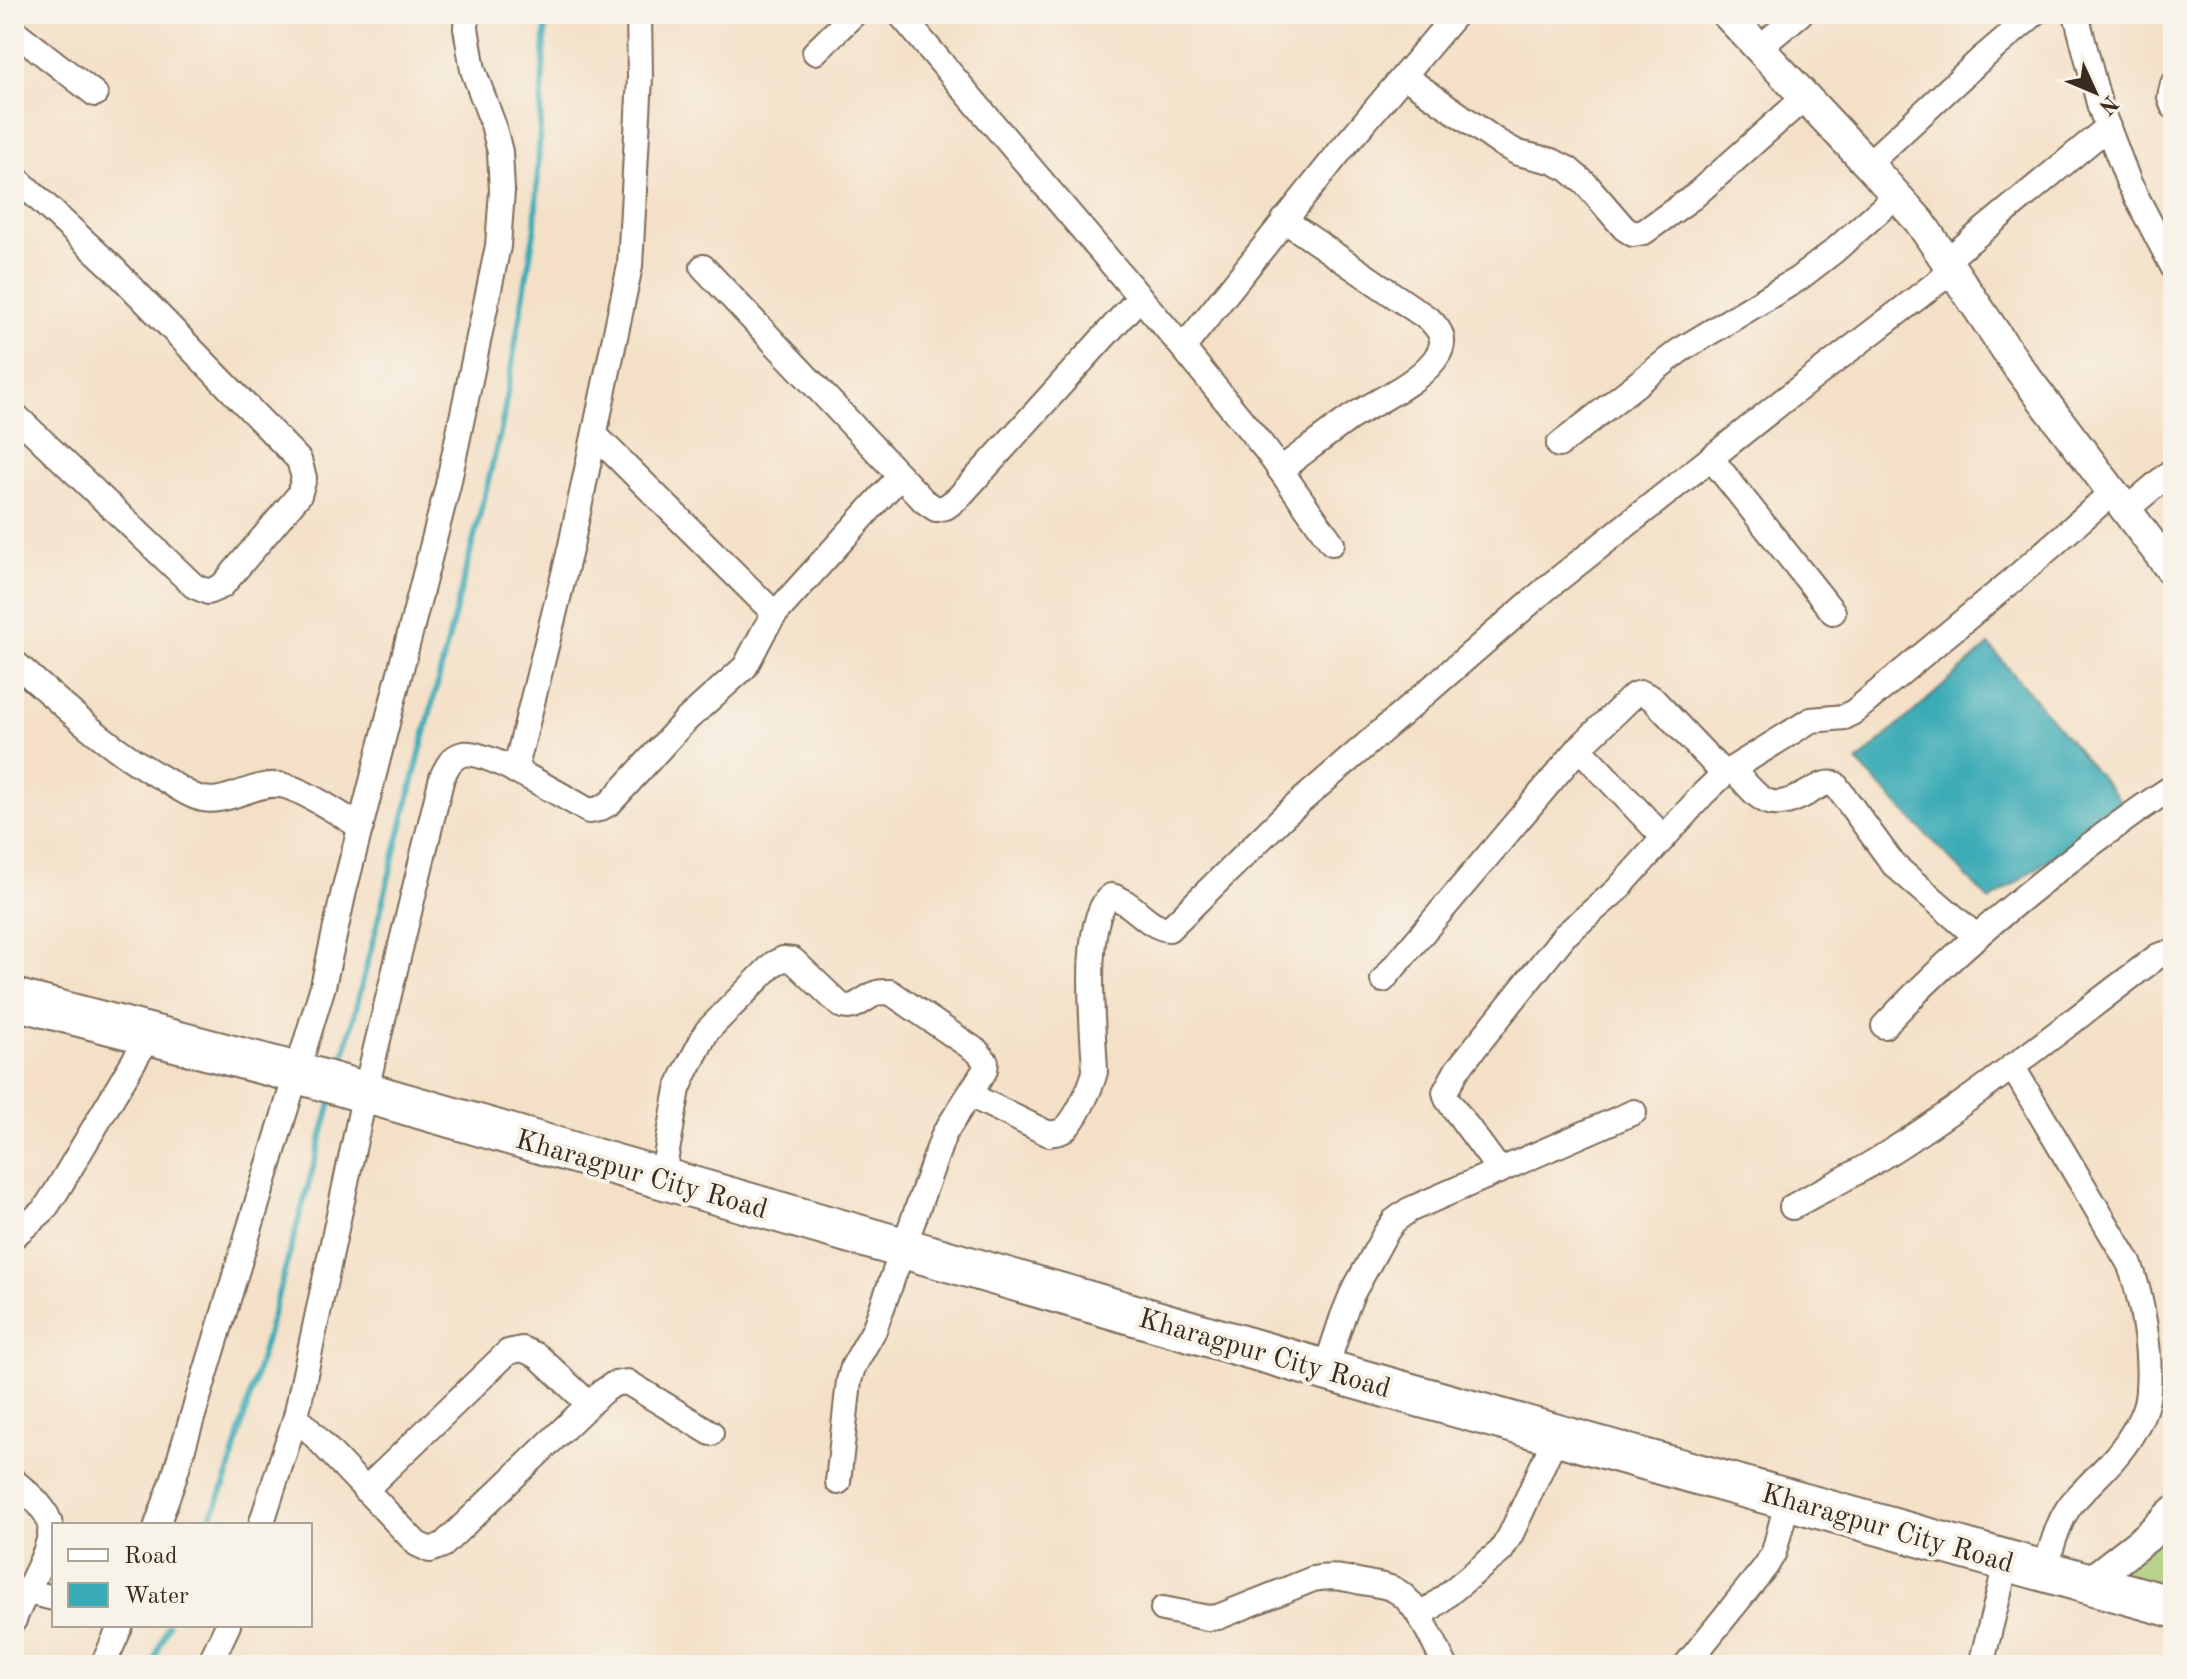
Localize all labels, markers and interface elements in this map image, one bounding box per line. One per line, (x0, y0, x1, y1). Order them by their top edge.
north arrow (2055, 52, 2135, 132)
text: N (2094, 91, 2122, 118)
street label: Kharagpur City Road (512, 1127, 770, 1225)
street label: Kharagpur City Road (1135, 1306, 1393, 1404)
street label: Kharagpur City Road (1758, 1481, 2016, 1579)
legend (52, 1523, 312, 1627)
text: Road (124, 1545, 177, 1569)
text: Water (124, 1585, 189, 1609)

